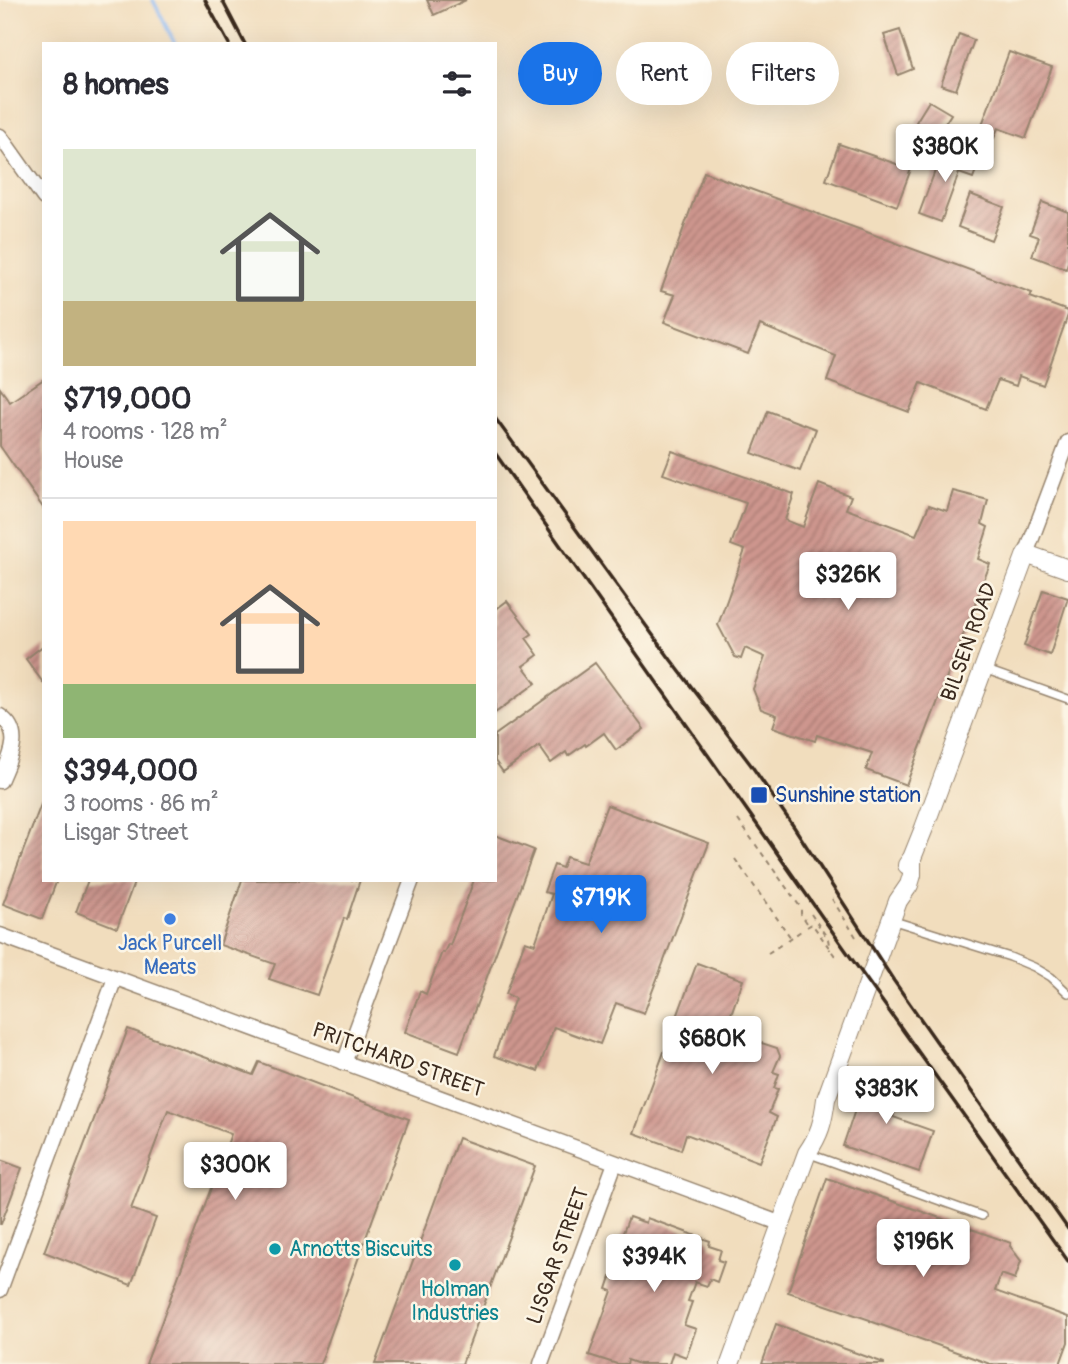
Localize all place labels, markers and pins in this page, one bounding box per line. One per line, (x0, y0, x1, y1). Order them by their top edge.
pin: $380K (896, 124, 994, 184)
pin: $326K (799, 552, 897, 612)
place label: Sunshine station (775, 782, 921, 809)
marker: Sunshine station (749, 785, 769, 805)
pin: $719K (552, 876, 650, 935)
marker: Jack Purcell Meats (162, 911, 178, 927)
place label: Jack Purcell Meats (118, 930, 222, 981)
pin: $680K (663, 1016, 761, 1076)
pin: $383K (837, 1066, 935, 1126)
pin: $300K (186, 1142, 284, 1202)
pin: $196K (874, 1220, 972, 1279)
pin: $394K (605, 1234, 703, 1294)
place label: Arnotts Biscuits (289, 1236, 433, 1263)
marker: Arnotts Biscuits (267, 1241, 283, 1257)
marker: Holman Industries (447, 1257, 463, 1273)
place label: Holman Industries (411, 1276, 499, 1327)

